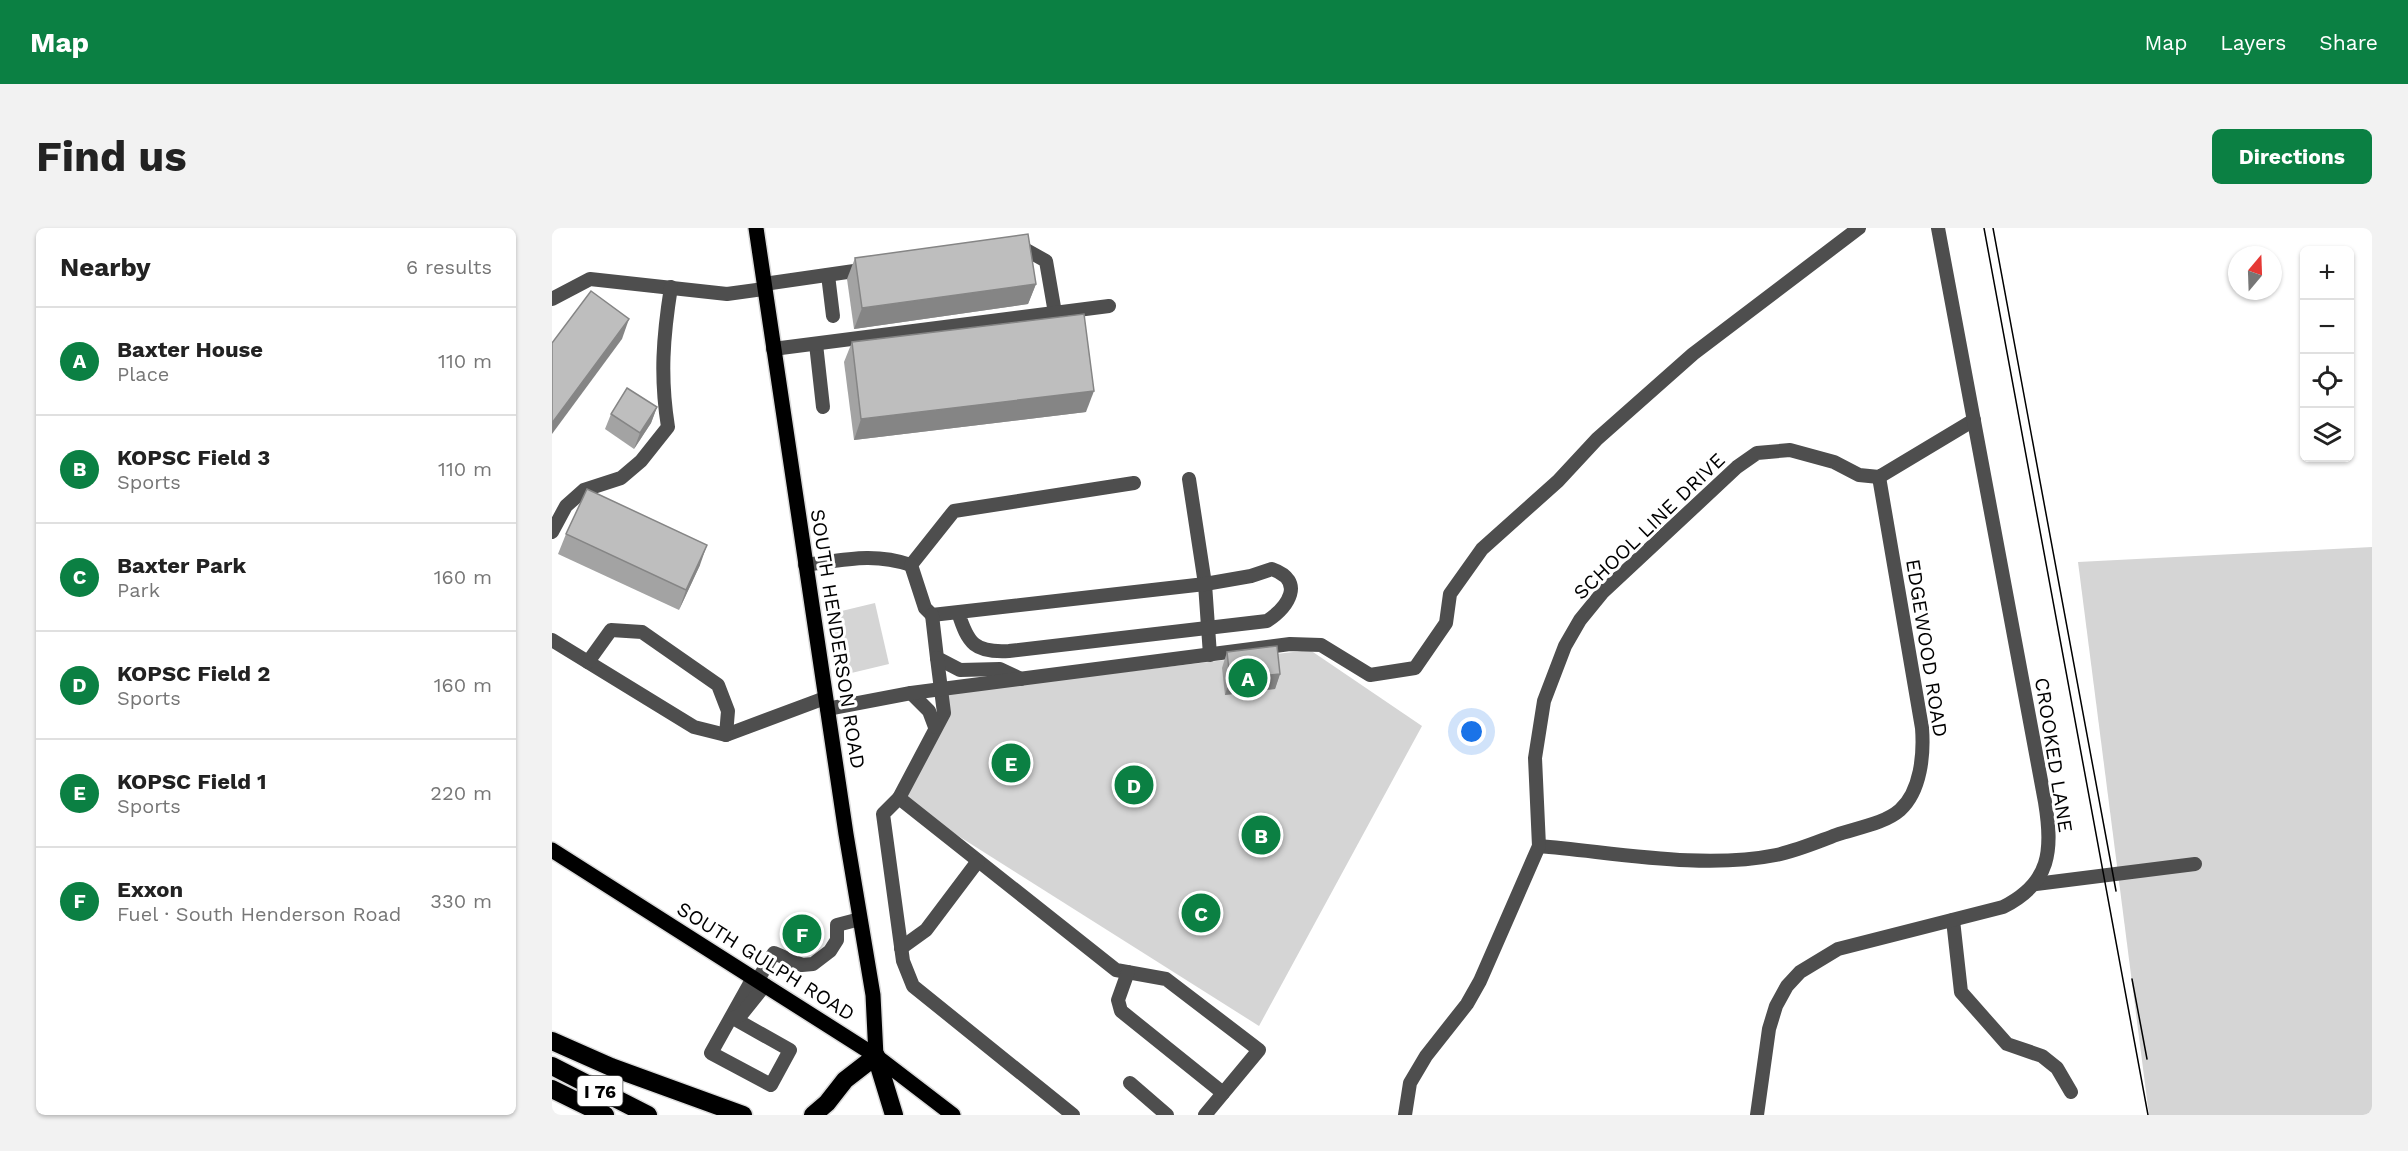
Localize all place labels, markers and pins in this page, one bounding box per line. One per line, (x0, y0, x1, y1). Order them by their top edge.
pin: A (1228, 656, 1268, 700)
pin: E (992, 740, 1030, 786)
pin: D (1114, 762, 1154, 808)
pin: B (1242, 812, 1280, 858)
pin: C (1182, 890, 1220, 936)
pin: F (782, 912, 822, 956)

